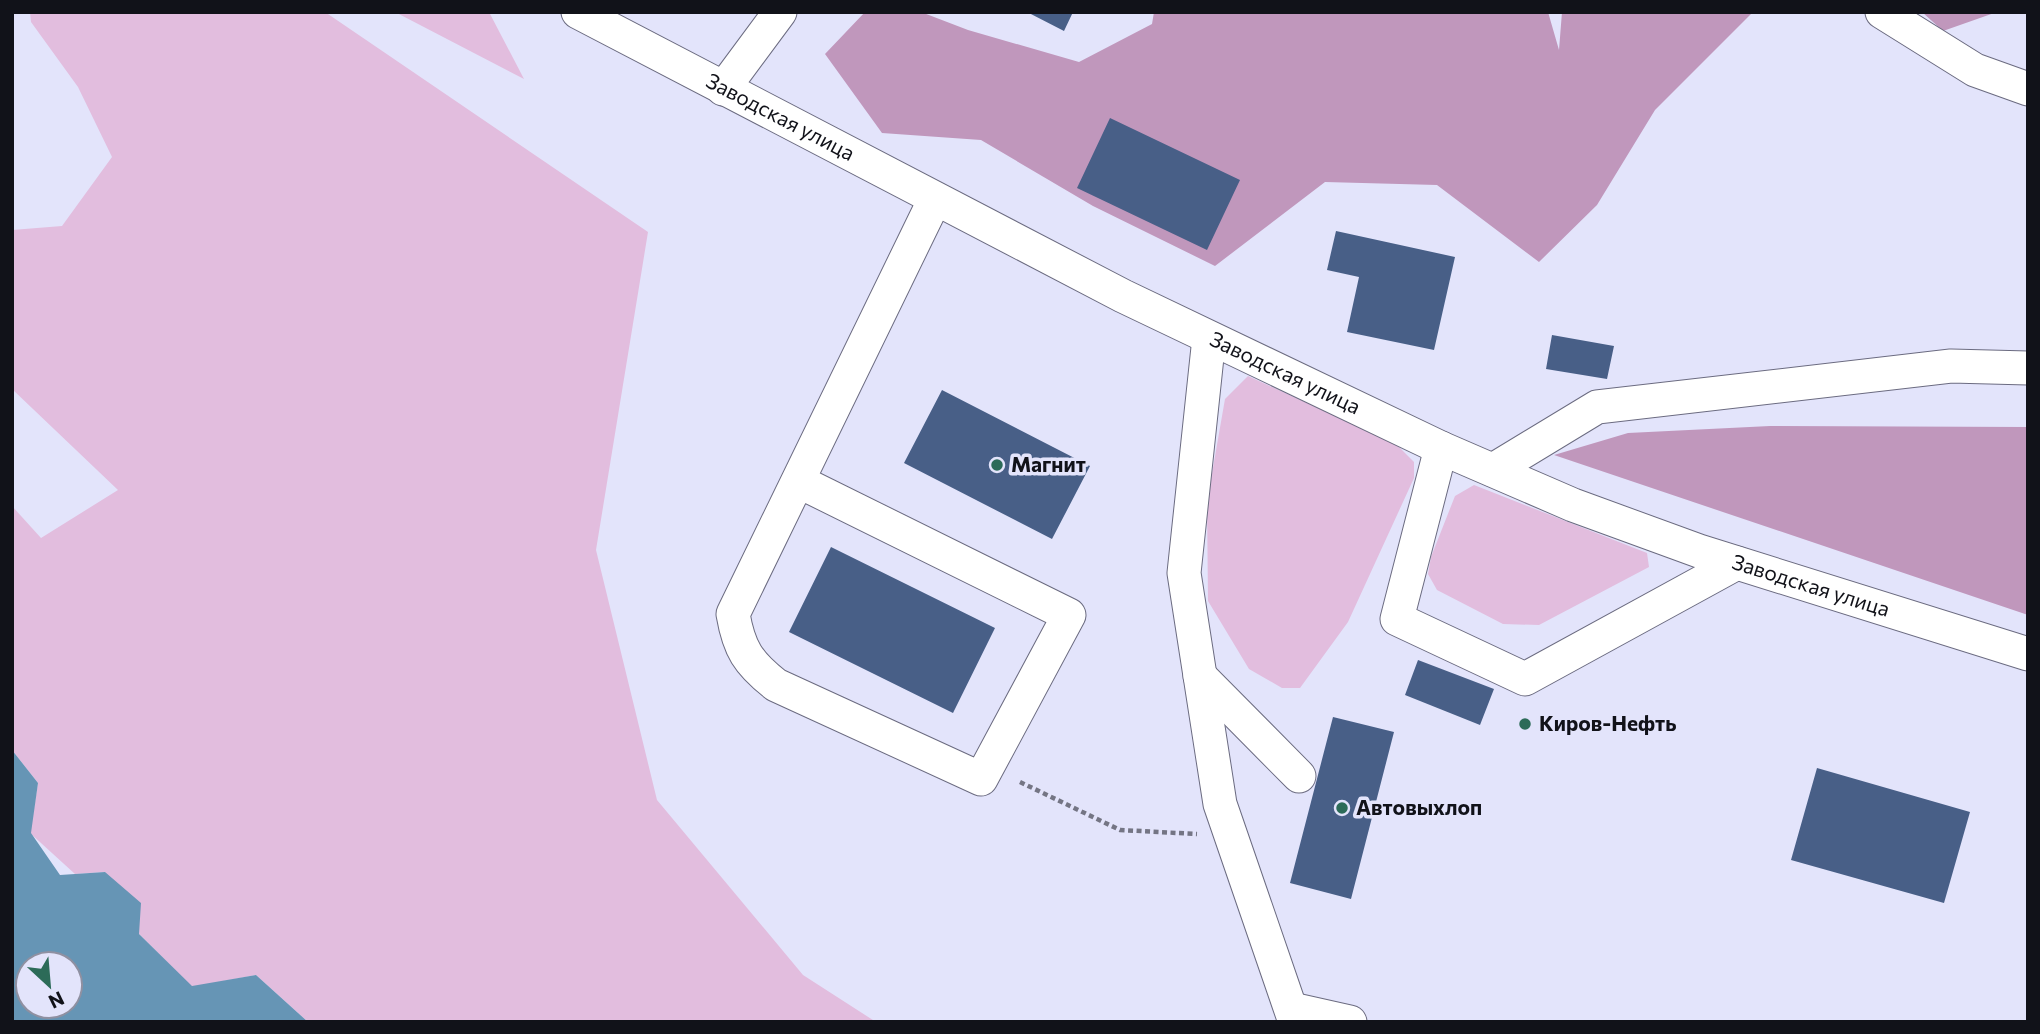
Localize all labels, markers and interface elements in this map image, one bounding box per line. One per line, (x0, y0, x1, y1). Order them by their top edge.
street label: Заводская улица (702, 67, 859, 165)
street label: Заводская улица (1206, 325, 1365, 419)
place label: Магнит (1011, 451, 1086, 476)
marker: Магнит (989, 457, 1005, 473)
street label: Заводская улица (1729, 548, 1893, 621)
place label: Киров-Нефть (1539, 710, 1676, 735)
marker: Киров-Нефть (1517, 716, 1533, 732)
place label: Автовыхлоп (1356, 794, 1482, 819)
marker: Автовыхлоп (1334, 800, 1350, 816)
north arrow (14, 950, 84, 1020)
text: N (45, 987, 68, 1014)

